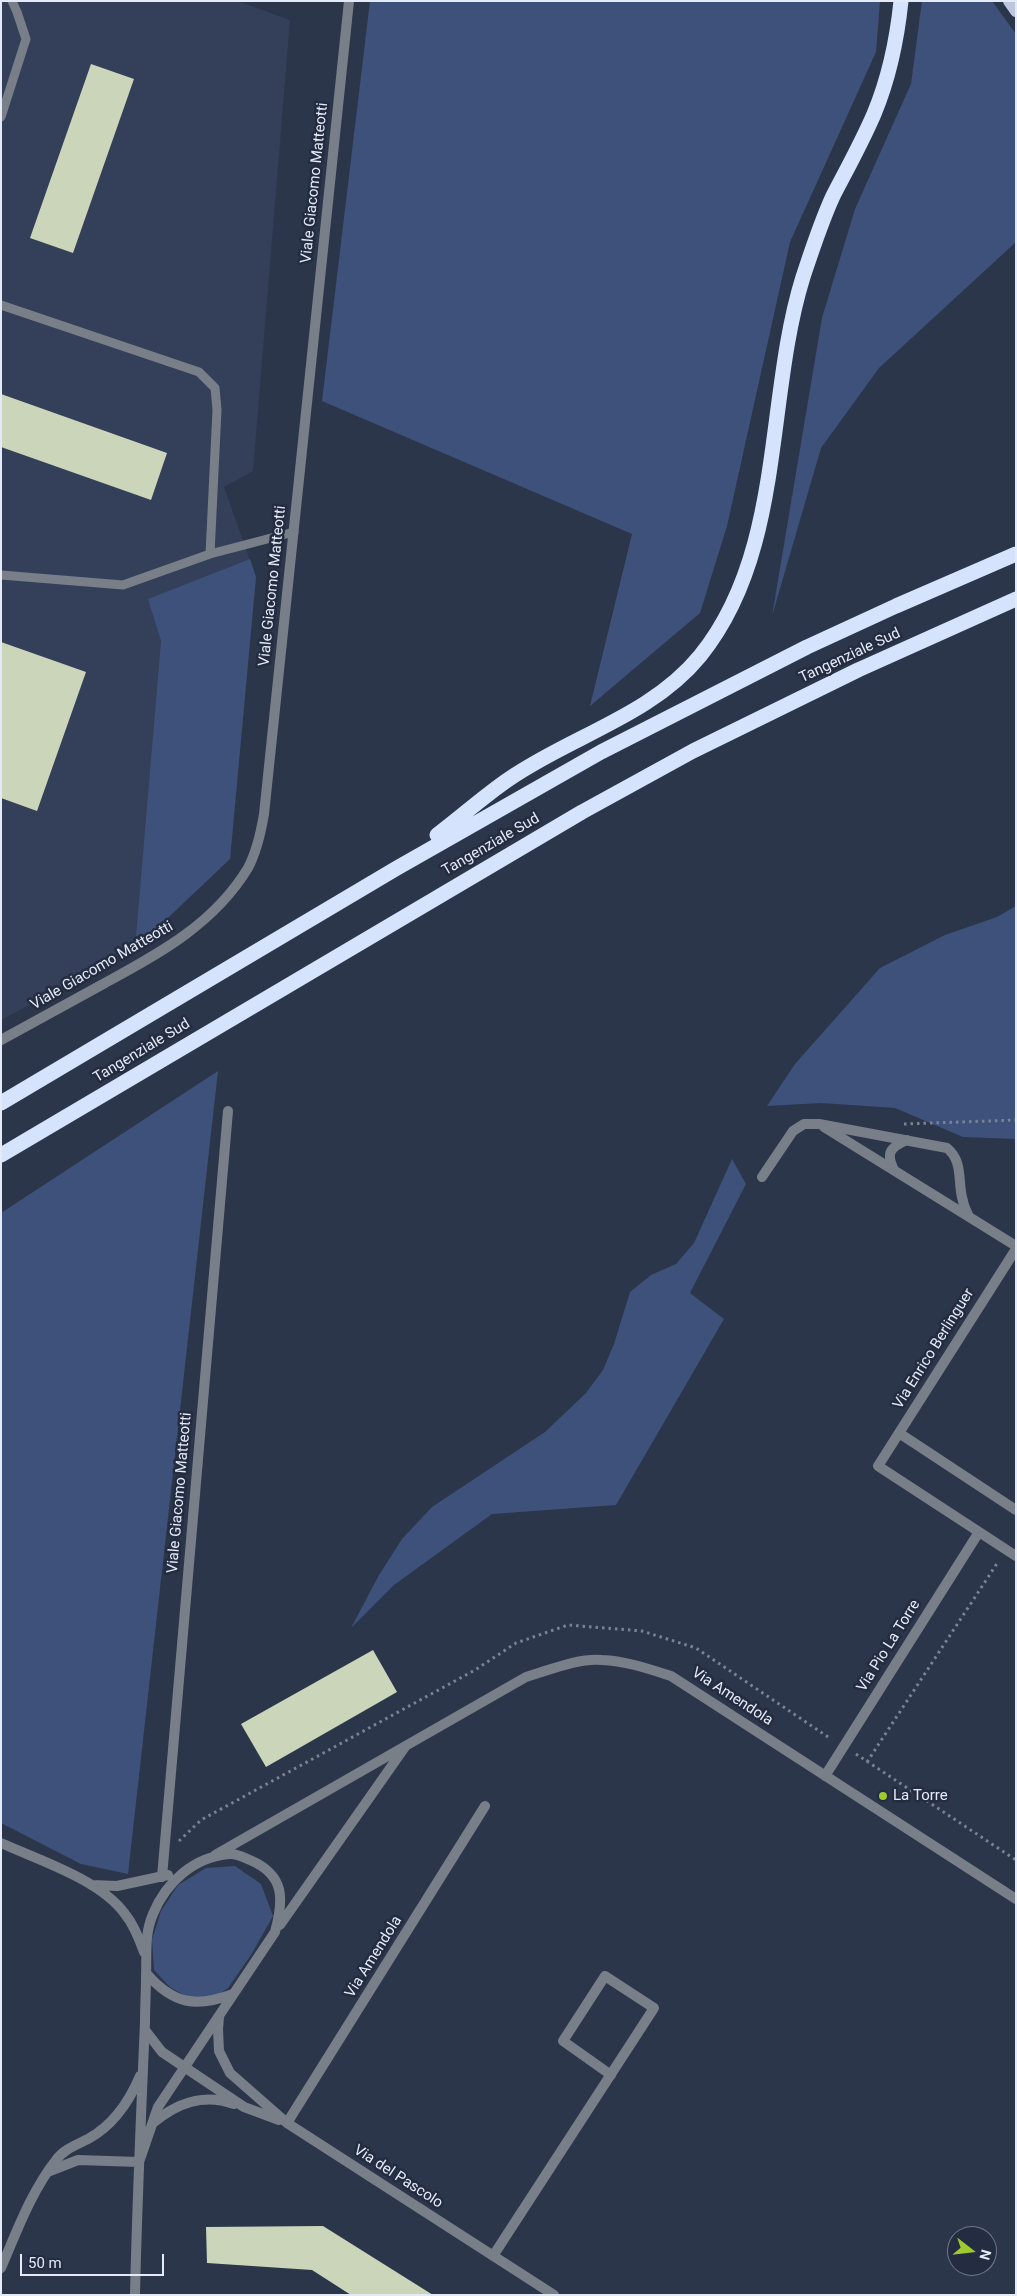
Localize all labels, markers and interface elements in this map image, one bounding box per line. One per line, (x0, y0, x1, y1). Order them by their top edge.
street label: Viale Giacomo Matteotti (298, 102, 332, 264)
street label: Viale Giacomo Matteotti (256, 505, 290, 667)
street label: Tangenziale Sud (797, 625, 903, 687)
street label: Tangenziale Sud (439, 810, 543, 880)
street label: Viale Giacomo Matteotti (28, 918, 176, 1014)
street label: Tangenziale Sud (90, 1015, 194, 1087)
street label: Via Enrico Berlinguer (890, 1286, 978, 1412)
street label: Viale Giacomo Matteotti (164, 1412, 196, 1574)
street label: Via Pio La Torre (853, 1597, 925, 1695)
street label: Via Amendola (688, 1664, 776, 1730)
place label: La Torre (893, 1787, 948, 1805)
marker: La Torre (877, 1790, 889, 1802)
street label: Via Amendola (342, 1913, 406, 2001)
street label: Via del Pascolo (350, 2141, 446, 2213)
north arrow (947, 2226, 997, 2276)
scale bar (22, 2244, 166, 2276)
text: N (976, 2248, 995, 2262)
text: 50 m (28, 2254, 62, 2272)

